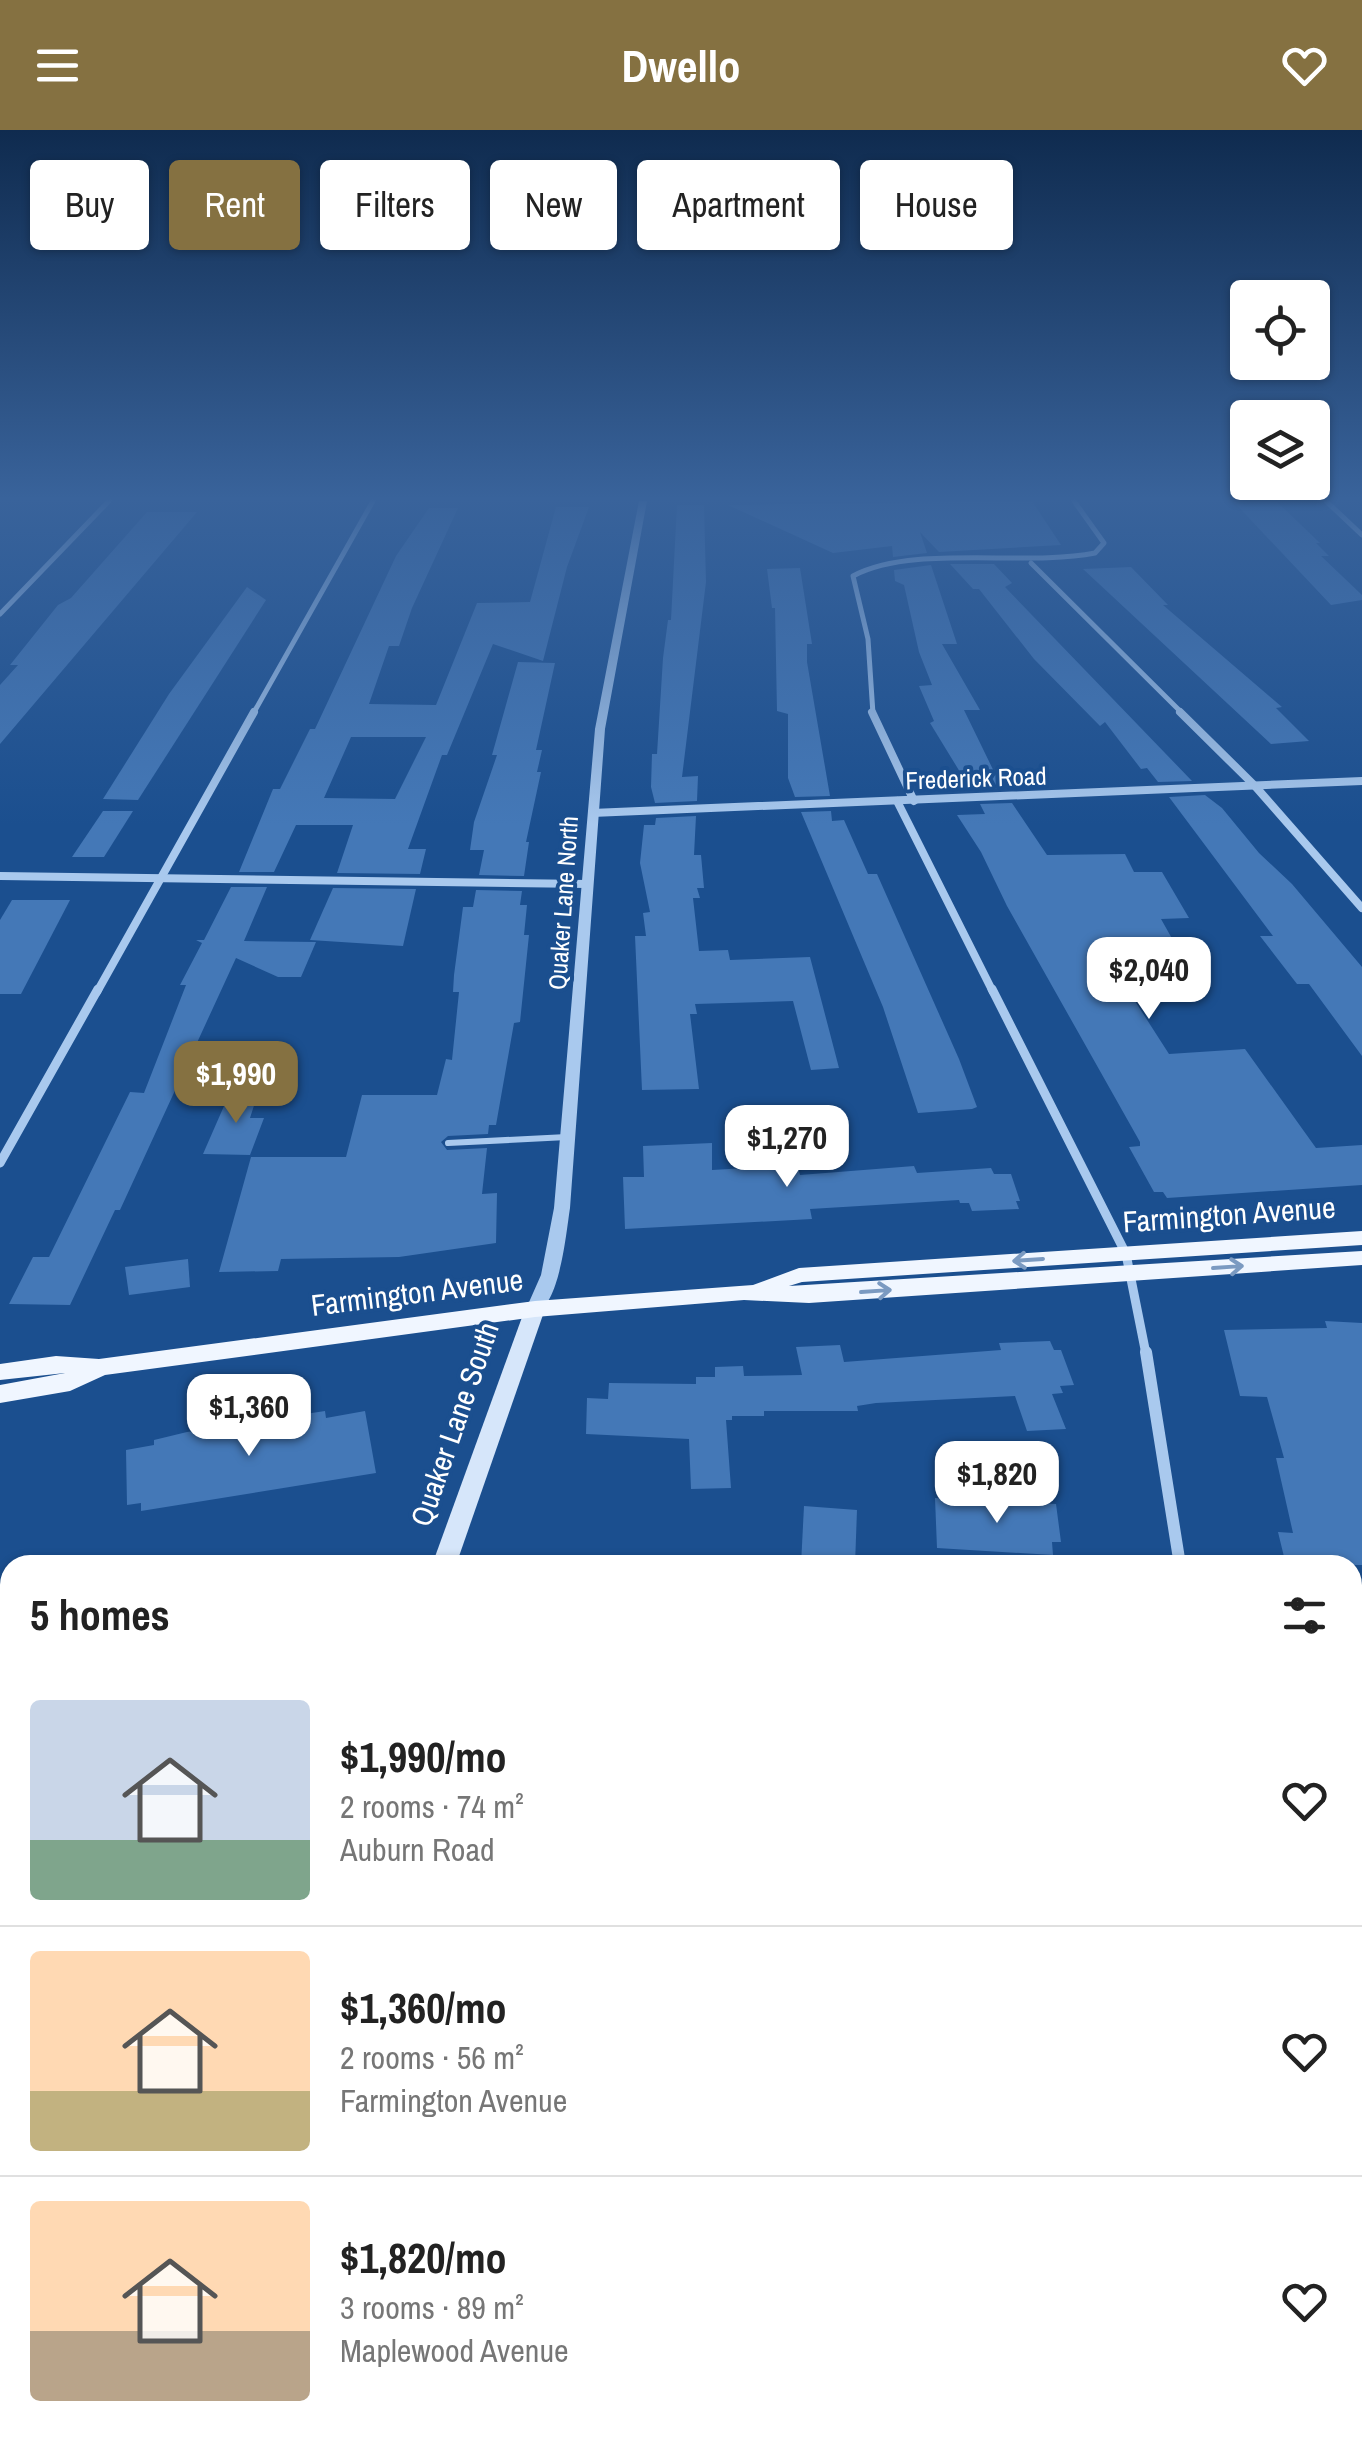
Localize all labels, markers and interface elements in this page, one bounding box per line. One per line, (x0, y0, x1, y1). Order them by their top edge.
text: Dwello (622, 35, 740, 96)
icon: menu (30, 38, 85, 93)
icon: heart (1277, 38, 1332, 93)
chip: Buy (30, 160, 149, 250)
chip: Rent (169, 160, 300, 250)
chip: Filters (320, 160, 470, 250)
chip: New (490, 160, 617, 250)
chip: Apartment (637, 160, 840, 250)
chip: House (860, 160, 1013, 250)
map controls (1230, 280, 1330, 500)
button: locate (1230, 280, 1330, 380)
button: layers (1230, 400, 1330, 500)
street label: Frederick Road (905, 759, 1047, 797)
street label: Quaker Lane North (540, 815, 586, 991)
pin: $2,040 (1068, 937, 1230, 1022)
text: $2,040 (1109, 948, 1189, 991)
pin: $1,990 (155, 1041, 317, 1126)
text: $1,990 (196, 1052, 276, 1095)
pin: $1,270 (706, 1105, 868, 1190)
text: $1,270 (747, 1116, 827, 1159)
street label: Farmington Avenue (1121, 1187, 1337, 1241)
one-way arrow (1013, 1251, 1045, 1270)
one-way arrow (1211, 1258, 1243, 1277)
street label: Farmington Avenue (309, 1259, 525, 1325)
one-way arrow (860, 1281, 892, 1300)
street label: Quaker Lane South (400, 1317, 508, 1531)
pin: $1,360 (168, 1374, 330, 1459)
text: $1,360 (209, 1385, 289, 1428)
pin: $1,820 (916, 1441, 1078, 1526)
text: $1,820 (957, 1452, 1037, 1495)
text: 5 homes (30, 1587, 170, 1643)
icon: filters (1277, 1588, 1332, 1643)
text: $1,990/mo (340, 1729, 507, 1785)
icon: home (110, 1740, 230, 1860)
icon: heart (1277, 1773, 1332, 1828)
text: 2 rooms · 74 m² (340, 1785, 524, 1828)
text: Auburn Road (340, 1828, 495, 1871)
text: $1,360/mo (340, 1980, 507, 2036)
icon: home (110, 1991, 230, 2111)
icon: heart (1277, 2024, 1332, 2079)
text: 2 rooms · 56 m² (340, 2036, 524, 2079)
text: Farmington Avenue (340, 2079, 567, 2122)
text: $1,820/mo (340, 2230, 507, 2286)
icon: home (110, 2241, 230, 2361)
icon: heart (1277, 2274, 1332, 2329)
text: 3 rooms · 89 m² (340, 2286, 524, 2329)
text: Maplewood Avenue (340, 2329, 569, 2372)

